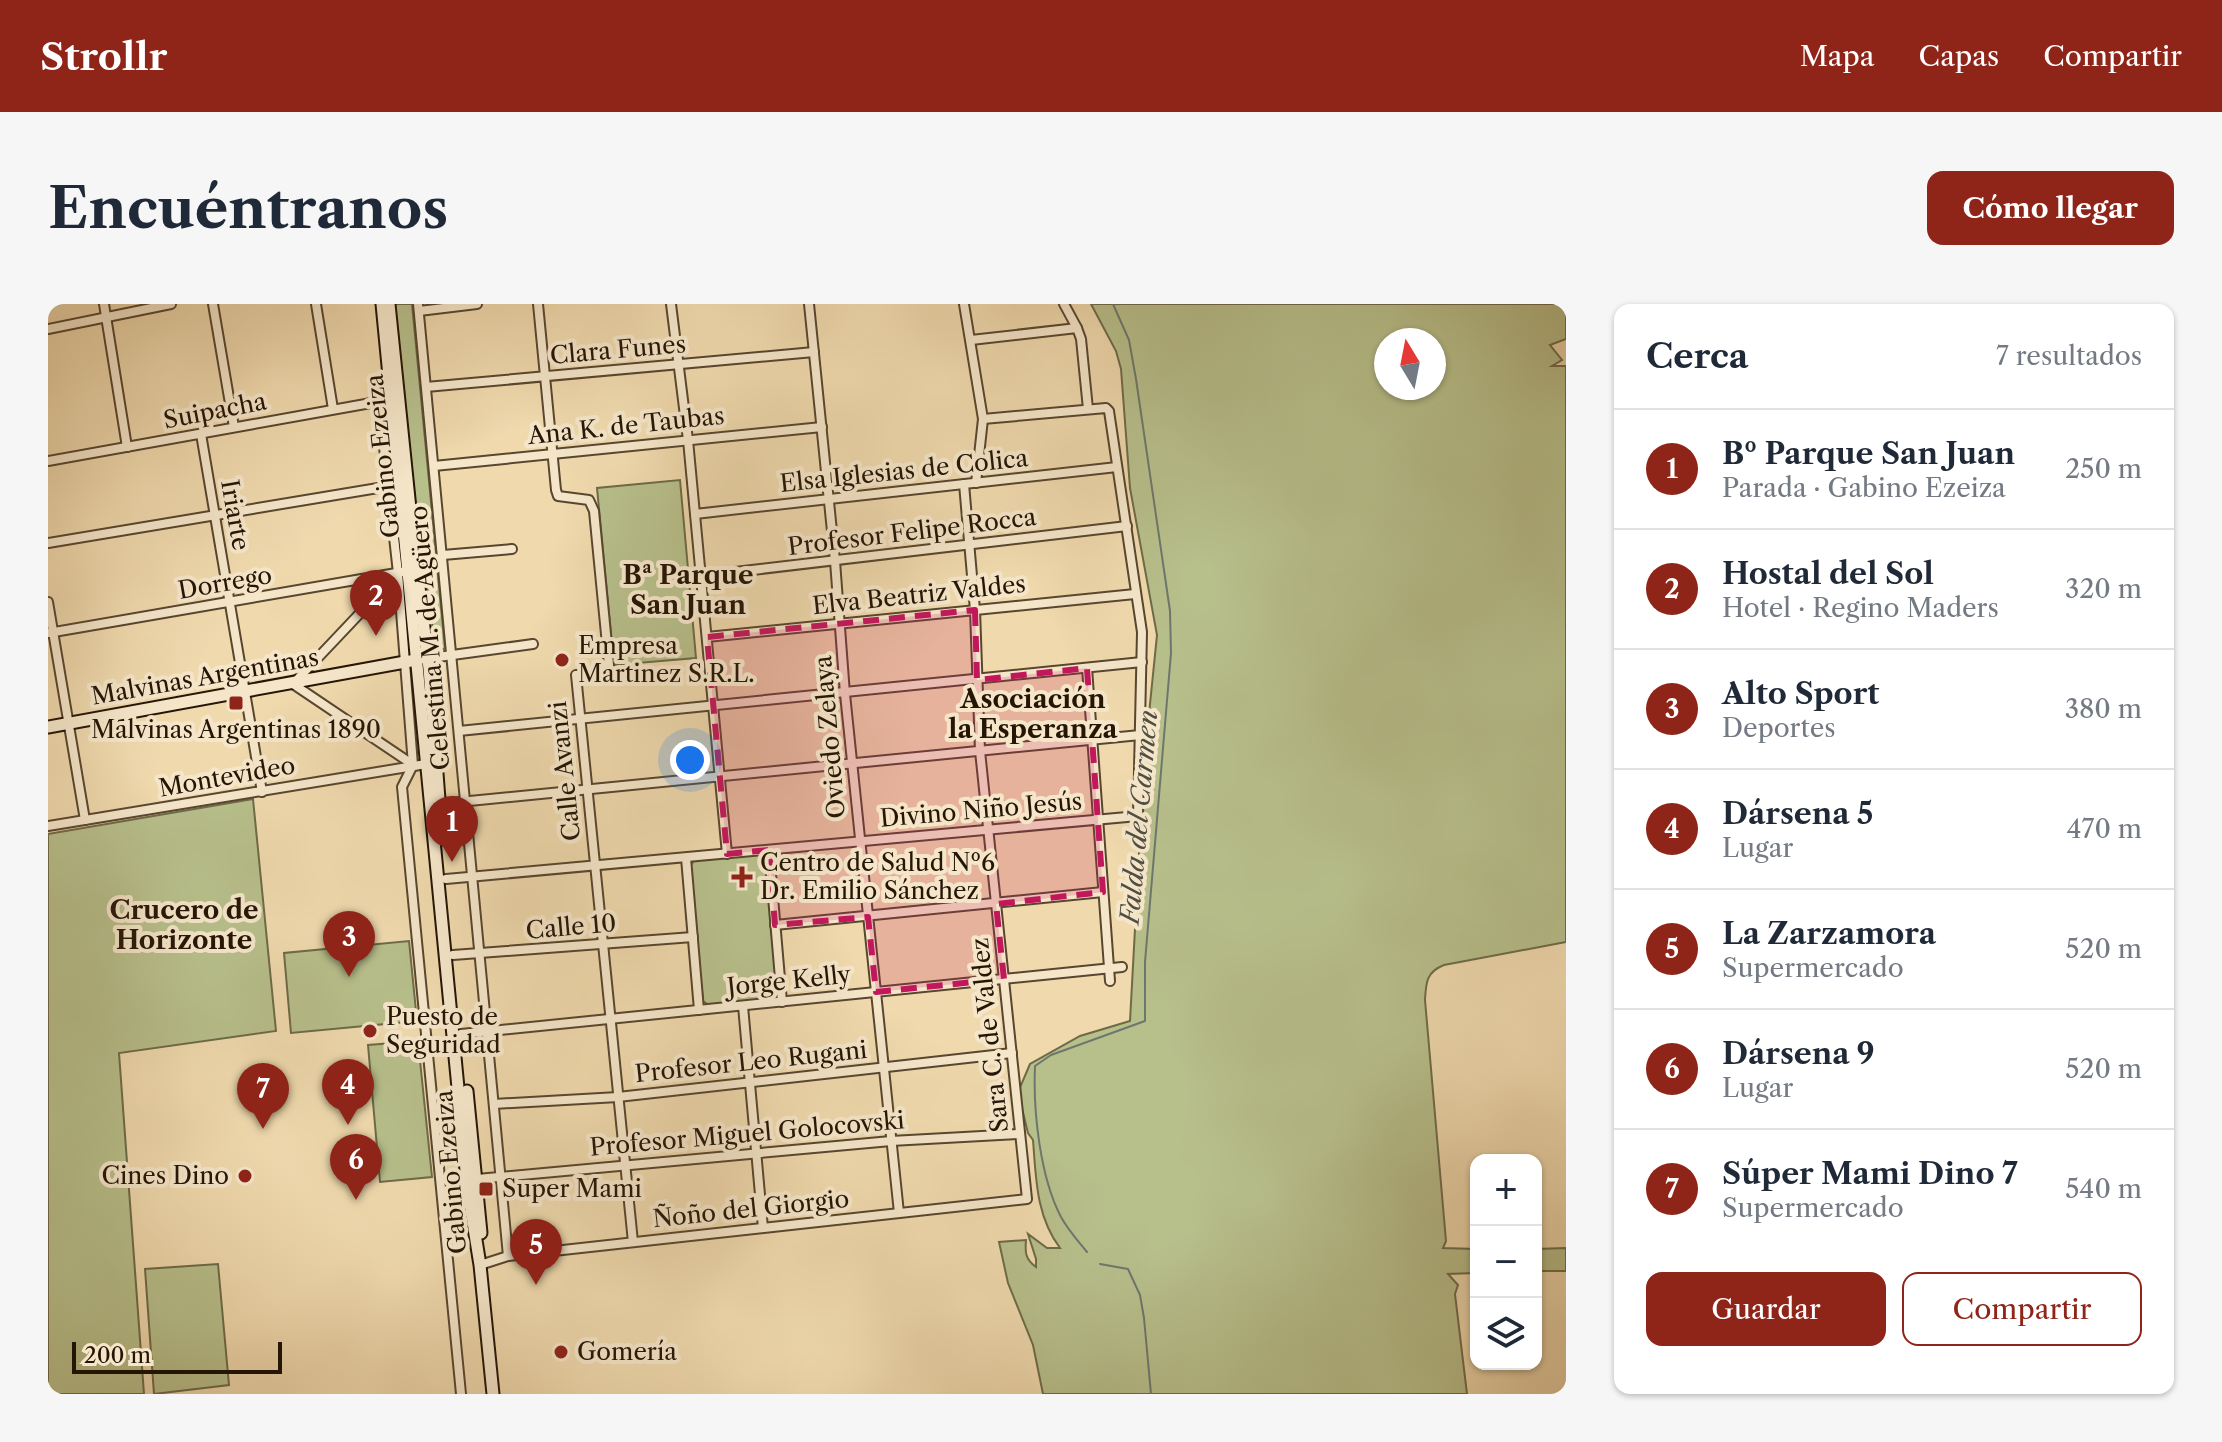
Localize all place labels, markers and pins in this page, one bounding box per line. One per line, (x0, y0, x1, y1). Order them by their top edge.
pin: 2 (350, 570, 402, 636)
place label: Empresa Martinez S.R.L. (578, 631, 754, 688)
marker: Empresa Martinez S.R.L. (553, 651, 571, 669)
marker: Malvinas Argentinas 1890 (227, 694, 245, 712)
place label: Malvinas Argentinas 1890 (91, 715, 381, 744)
pin: 1 (426, 796, 478, 862)
place label: Centro de Salud Nº6 Dr. Emilio Sánchez (760, 848, 995, 905)
marker: Centro de Salud Nº6 Dr. Emilio Sánchez (731, 866, 753, 888)
pin: 3 (323, 911, 375, 977)
place label: Puesto de Seguridad (386, 1002, 501, 1059)
marker: Puesto de Seguridad (361, 1022, 379, 1040)
pin: 4 (322, 1059, 374, 1125)
pin: 7 (237, 1063, 289, 1129)
pin: 6 (330, 1134, 382, 1200)
place label: Cines Dino (101, 1161, 229, 1190)
marker: Cines Dino (236, 1167, 254, 1185)
place label: Super Mami (502, 1174, 642, 1203)
marker: Super Mami (477, 1180, 495, 1198)
pin: 5 (510, 1219, 562, 1285)
place label: Gomería (577, 1337, 677, 1366)
marker: Gomería (552, 1343, 570, 1361)

